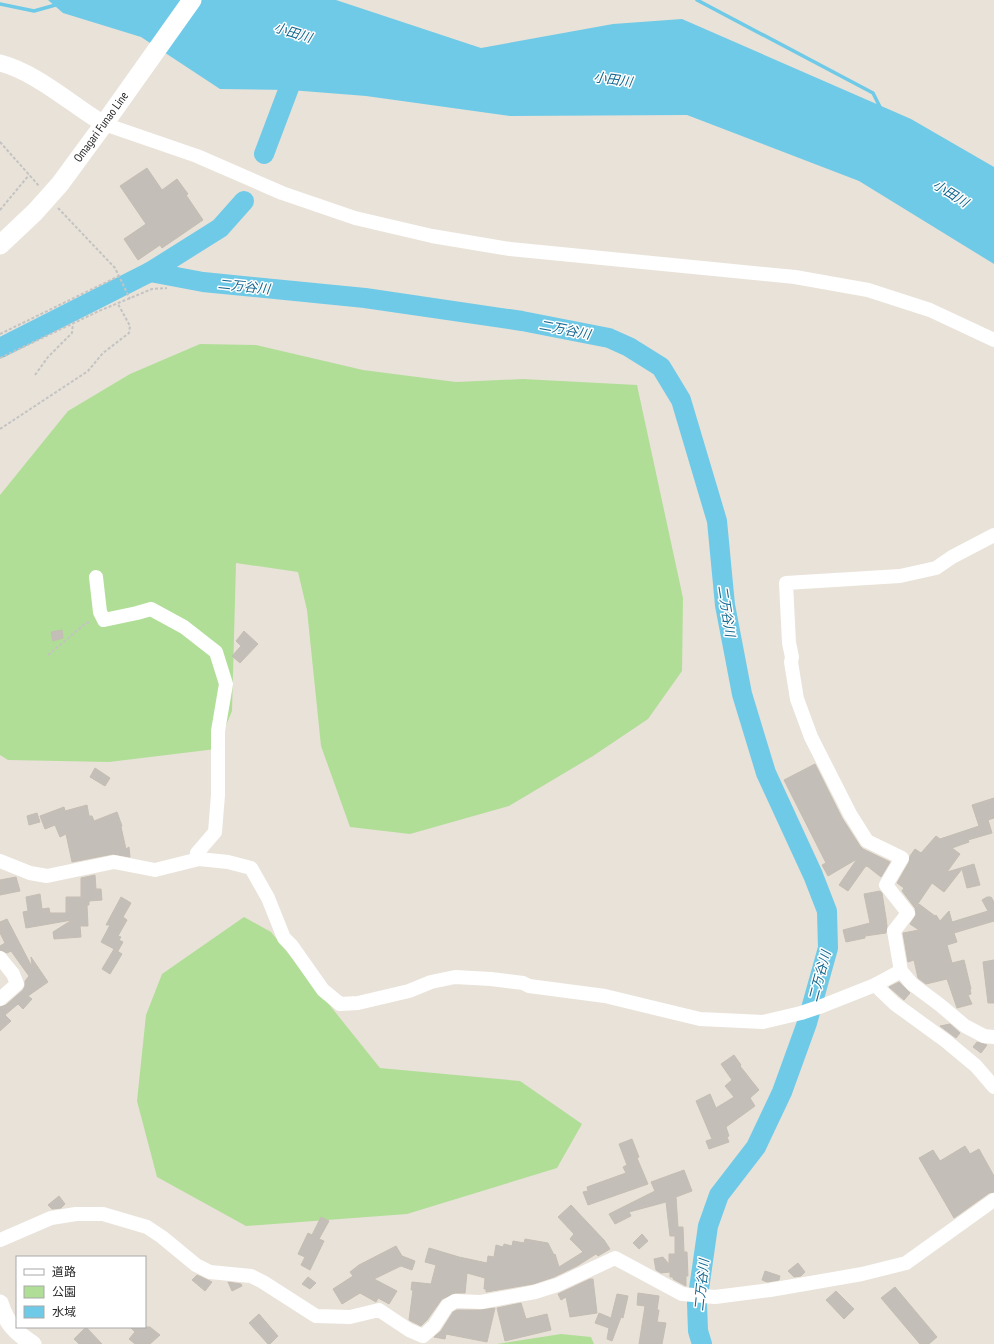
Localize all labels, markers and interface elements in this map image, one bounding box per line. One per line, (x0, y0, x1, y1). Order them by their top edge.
water label: 小田川 (272, 19, 316, 47)
water label: 小田川 (592, 68, 635, 91)
street label: Omagari Funao Line (70, 89, 131, 165)
water label: 小田川 (930, 176, 973, 212)
water label: 二万谷川 (217, 275, 273, 298)
water label: 二万谷川 (538, 316, 594, 343)
water label: 二万谷川 (714, 584, 739, 640)
water label: 二万谷川 (805, 947, 835, 1003)
legend (16, 1256, 146, 1328)
water label: 二万谷川 (690, 1256, 713, 1312)
text: 道路 (52, 1264, 76, 1279)
text: 公園 (52, 1284, 76, 1299)
text: 水域 (52, 1304, 76, 1319)

